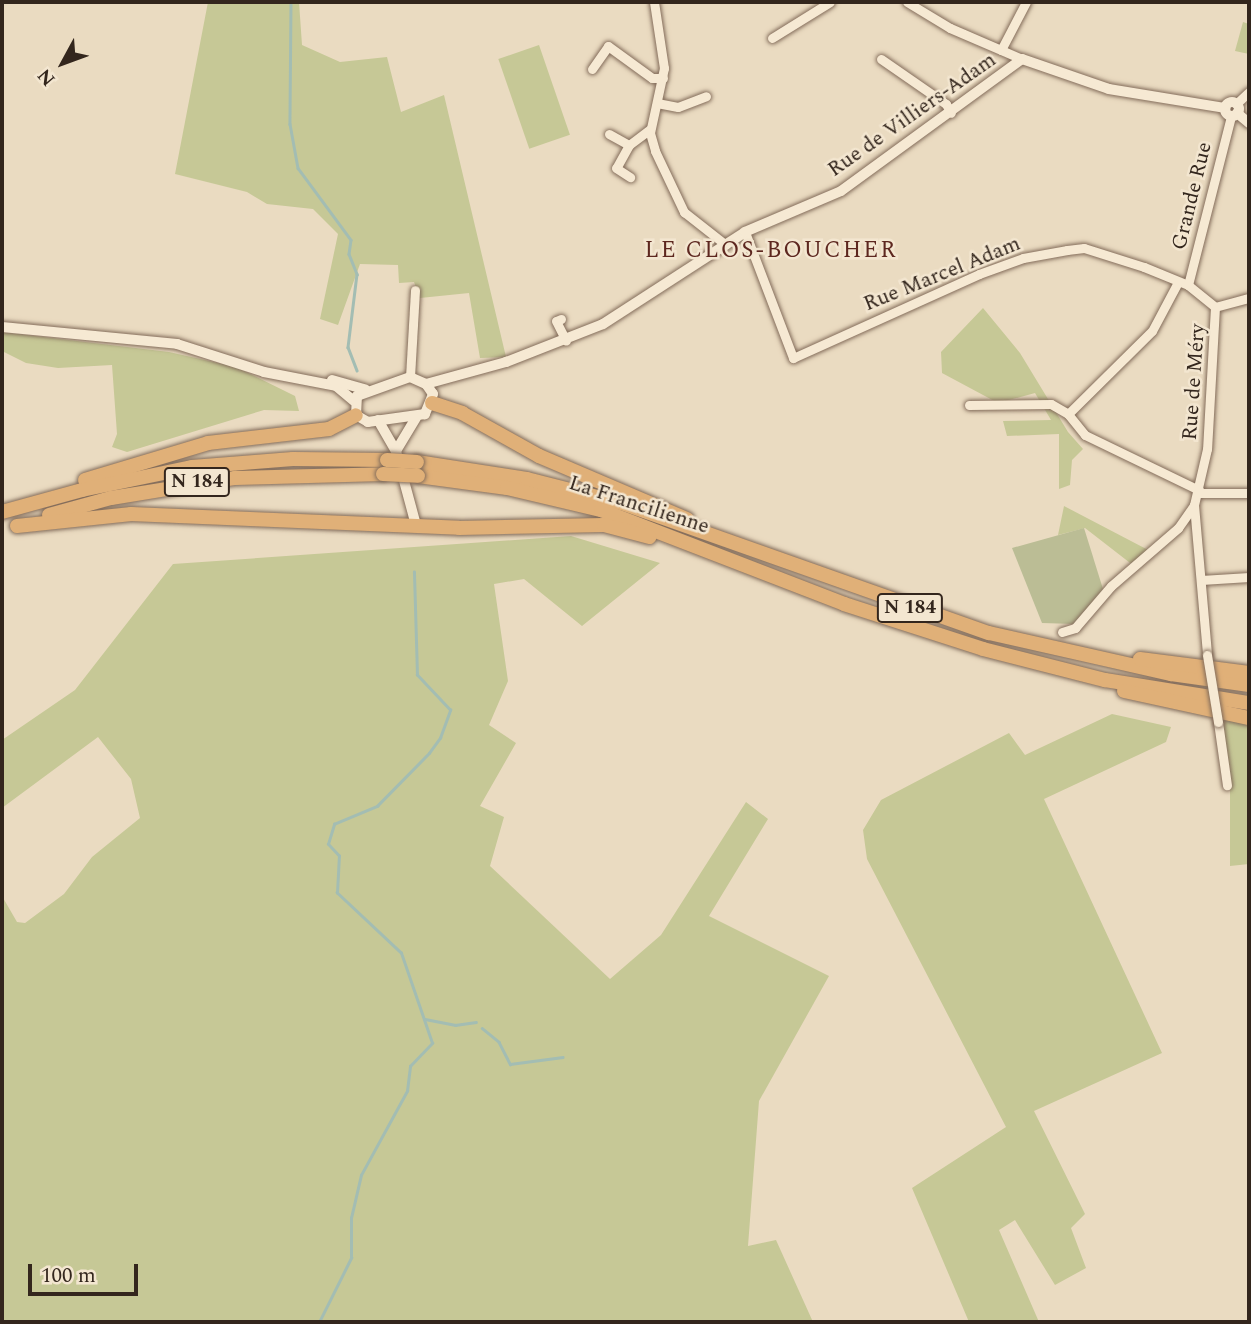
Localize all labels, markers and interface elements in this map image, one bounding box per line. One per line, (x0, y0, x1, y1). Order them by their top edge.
north arrow (28, 28, 98, 98)
street label: Rue de Villiers-Adam (823, 47, 1001, 183)
text: N (31, 62, 63, 92)
street label: Grande Rue (1166, 140, 1218, 252)
street label: Rue Marcel Adam (860, 231, 1024, 317)
district label: LE CLOS-BOUCHER (646, 237, 896, 265)
street label: Rue de Méry (1177, 323, 1211, 441)
road number: N 184 (164, 467, 230, 498)
street label: La Francilienne (566, 470, 712, 540)
road number: N 184 (877, 593, 943, 624)
scale bar (32, 1250, 142, 1294)
text: 100 m (41, 1260, 96, 1292)

